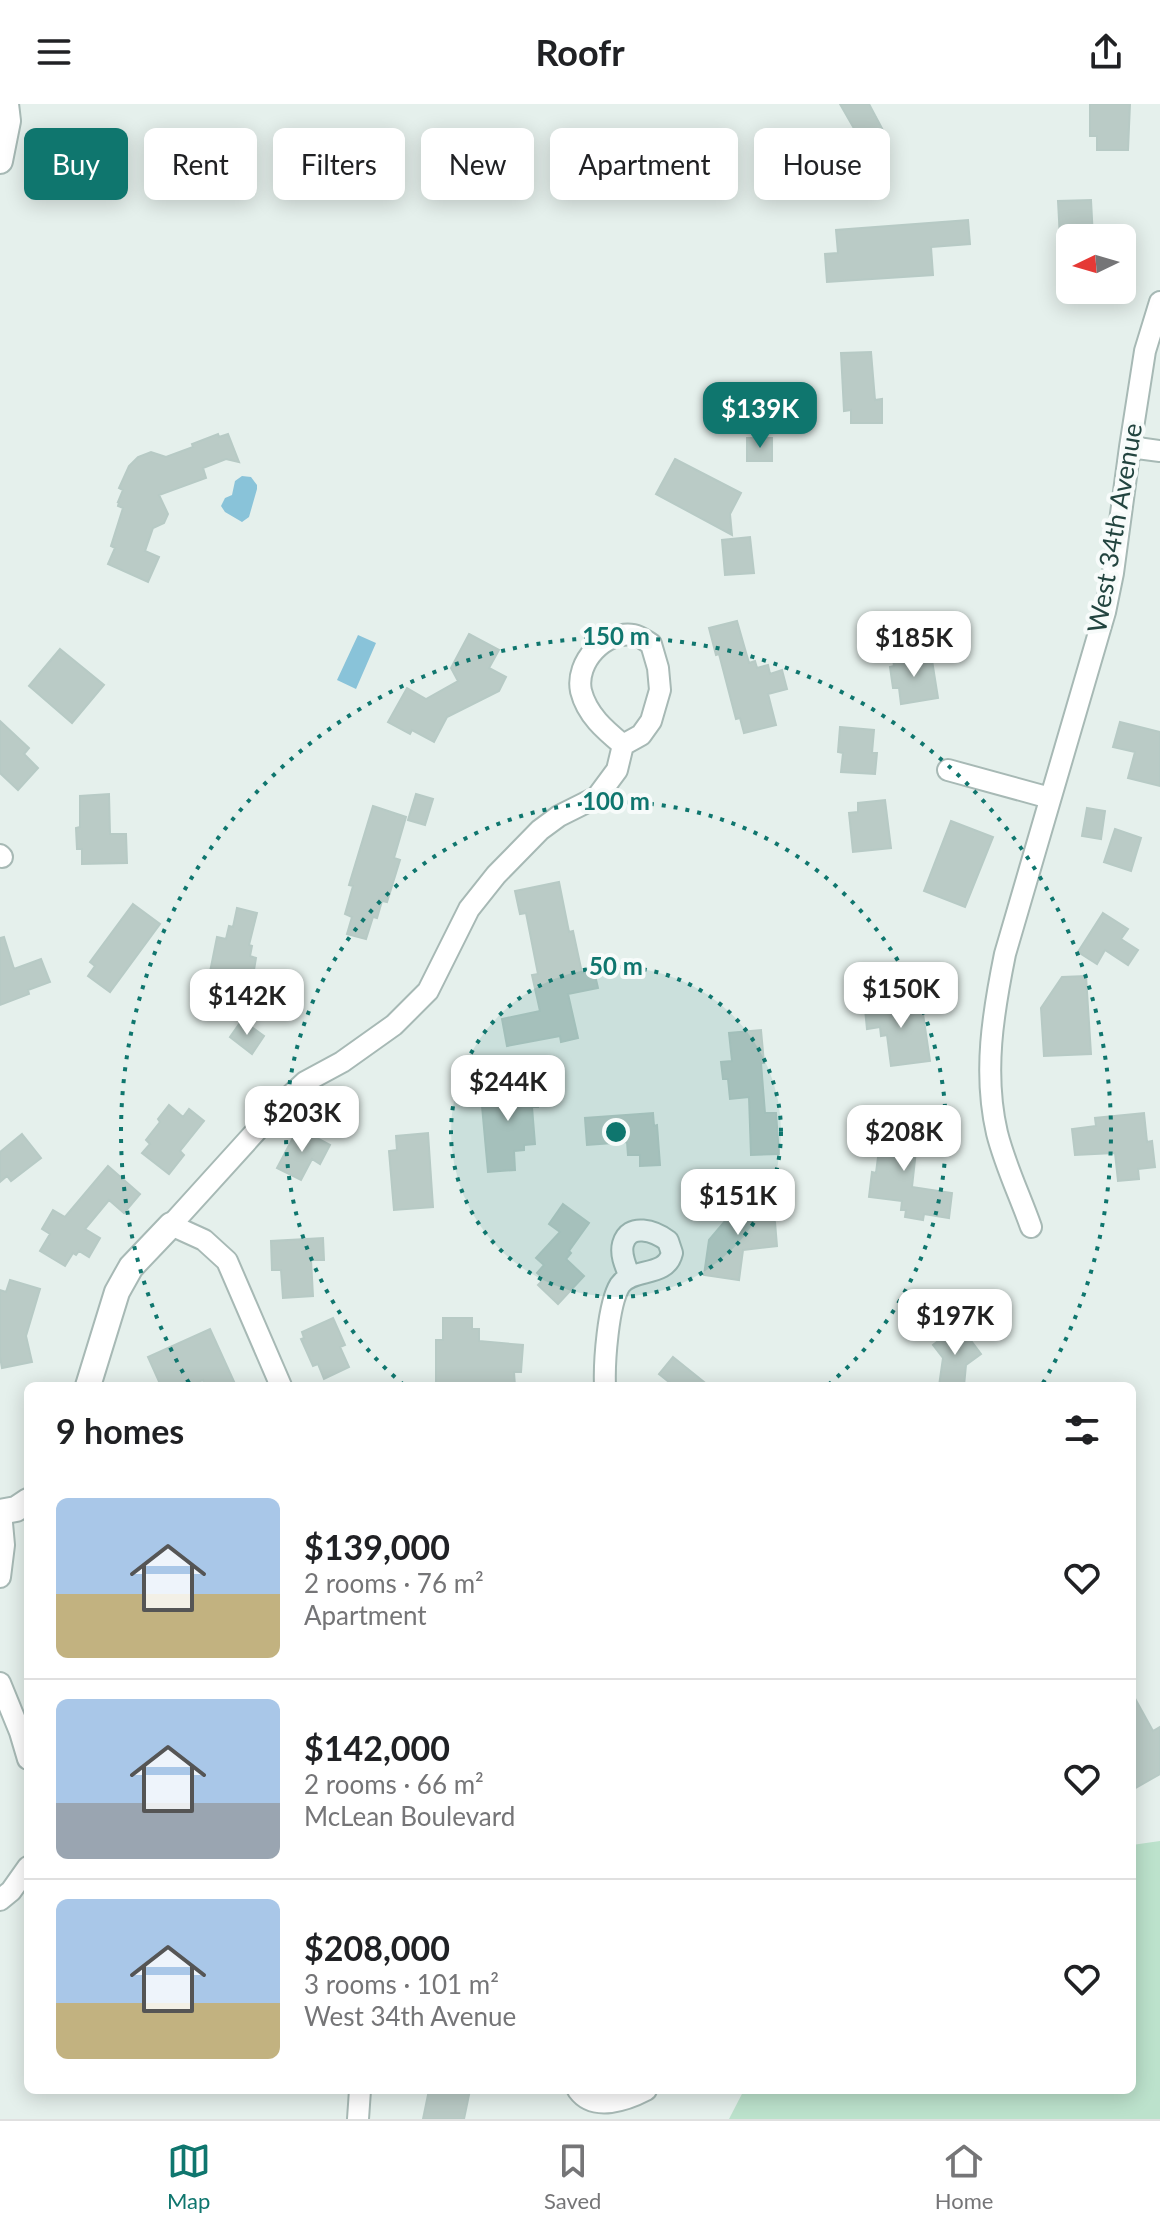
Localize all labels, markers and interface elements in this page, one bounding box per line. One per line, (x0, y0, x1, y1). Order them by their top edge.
icon: menu (32, 30, 76, 74)
text: Roofr (535, 30, 625, 74)
icon: share (1084, 30, 1128, 74)
chip: Buy (24, 128, 128, 200)
chip: Rent (144, 128, 257, 200)
chip: Filters (273, 128, 405, 200)
chip: New (421, 128, 534, 200)
chip: Apartment (550, 128, 738, 200)
chip: House (754, 128, 890, 200)
north arrow (1056, 224, 1136, 304)
map controls (1056, 224, 1136, 304)
pin: $139K (704, 382, 816, 450)
text: $139K (721, 392, 799, 424)
street label: West 34th Avenue (1080, 421, 1148, 635)
pin: $185K (858, 611, 970, 679)
text: 150 m (582, 621, 650, 650)
text: $185K (875, 621, 953, 653)
text: 100 m (582, 786, 650, 815)
text: 50 m (589, 951, 643, 980)
pin: $150K (845, 962, 957, 1030)
pin: $142K (191, 969, 303, 1037)
text: $150K (862, 972, 940, 1004)
text: $142K (208, 979, 286, 1011)
pin: $244K (452, 1055, 564, 1123)
text: $244K (469, 1065, 547, 1097)
pin: $203K (246, 1086, 358, 1154)
text: $203K (263, 1096, 341, 1128)
pin: $208K (848, 1105, 960, 1173)
text: $208K (865, 1115, 943, 1147)
centre of rings (602, 1118, 630, 1146)
pin: $151K (682, 1169, 794, 1237)
text: $151K (699, 1179, 777, 1211)
pin: $197K (899, 1289, 1011, 1357)
text: $197K (916, 1299, 994, 1331)
icon: filters (1060, 1408, 1104, 1452)
text: 9 homes (56, 1410, 184, 1451)
text: $139,000 (304, 1526, 450, 1567)
icon: home (120, 1530, 216, 1626)
icon: heart (1060, 1556, 1104, 1600)
text: 2 rooms · 76 m² (304, 1567, 484, 1599)
text: Apartment (304, 1599, 427, 1631)
text: $142,000 (304, 1727, 450, 1768)
icon: home (120, 1731, 216, 1827)
icon: heart (1060, 1757, 1104, 1801)
text: 2 rooms · 66 m² (304, 1768, 484, 1800)
text: McLean Boulevard (304, 1800, 515, 1832)
text: $208,000 (304, 1927, 450, 1968)
icon: home (120, 1931, 216, 2027)
icon: heart (1060, 1957, 1104, 2001)
text: 3 rooms · 101 m² (304, 1968, 499, 2000)
text: West 34th Avenue (304, 2000, 516, 2032)
tab: Map (167, 2139, 211, 2214)
tab: Saved (544, 2139, 601, 2214)
tab: Home (935, 2139, 993, 2214)

